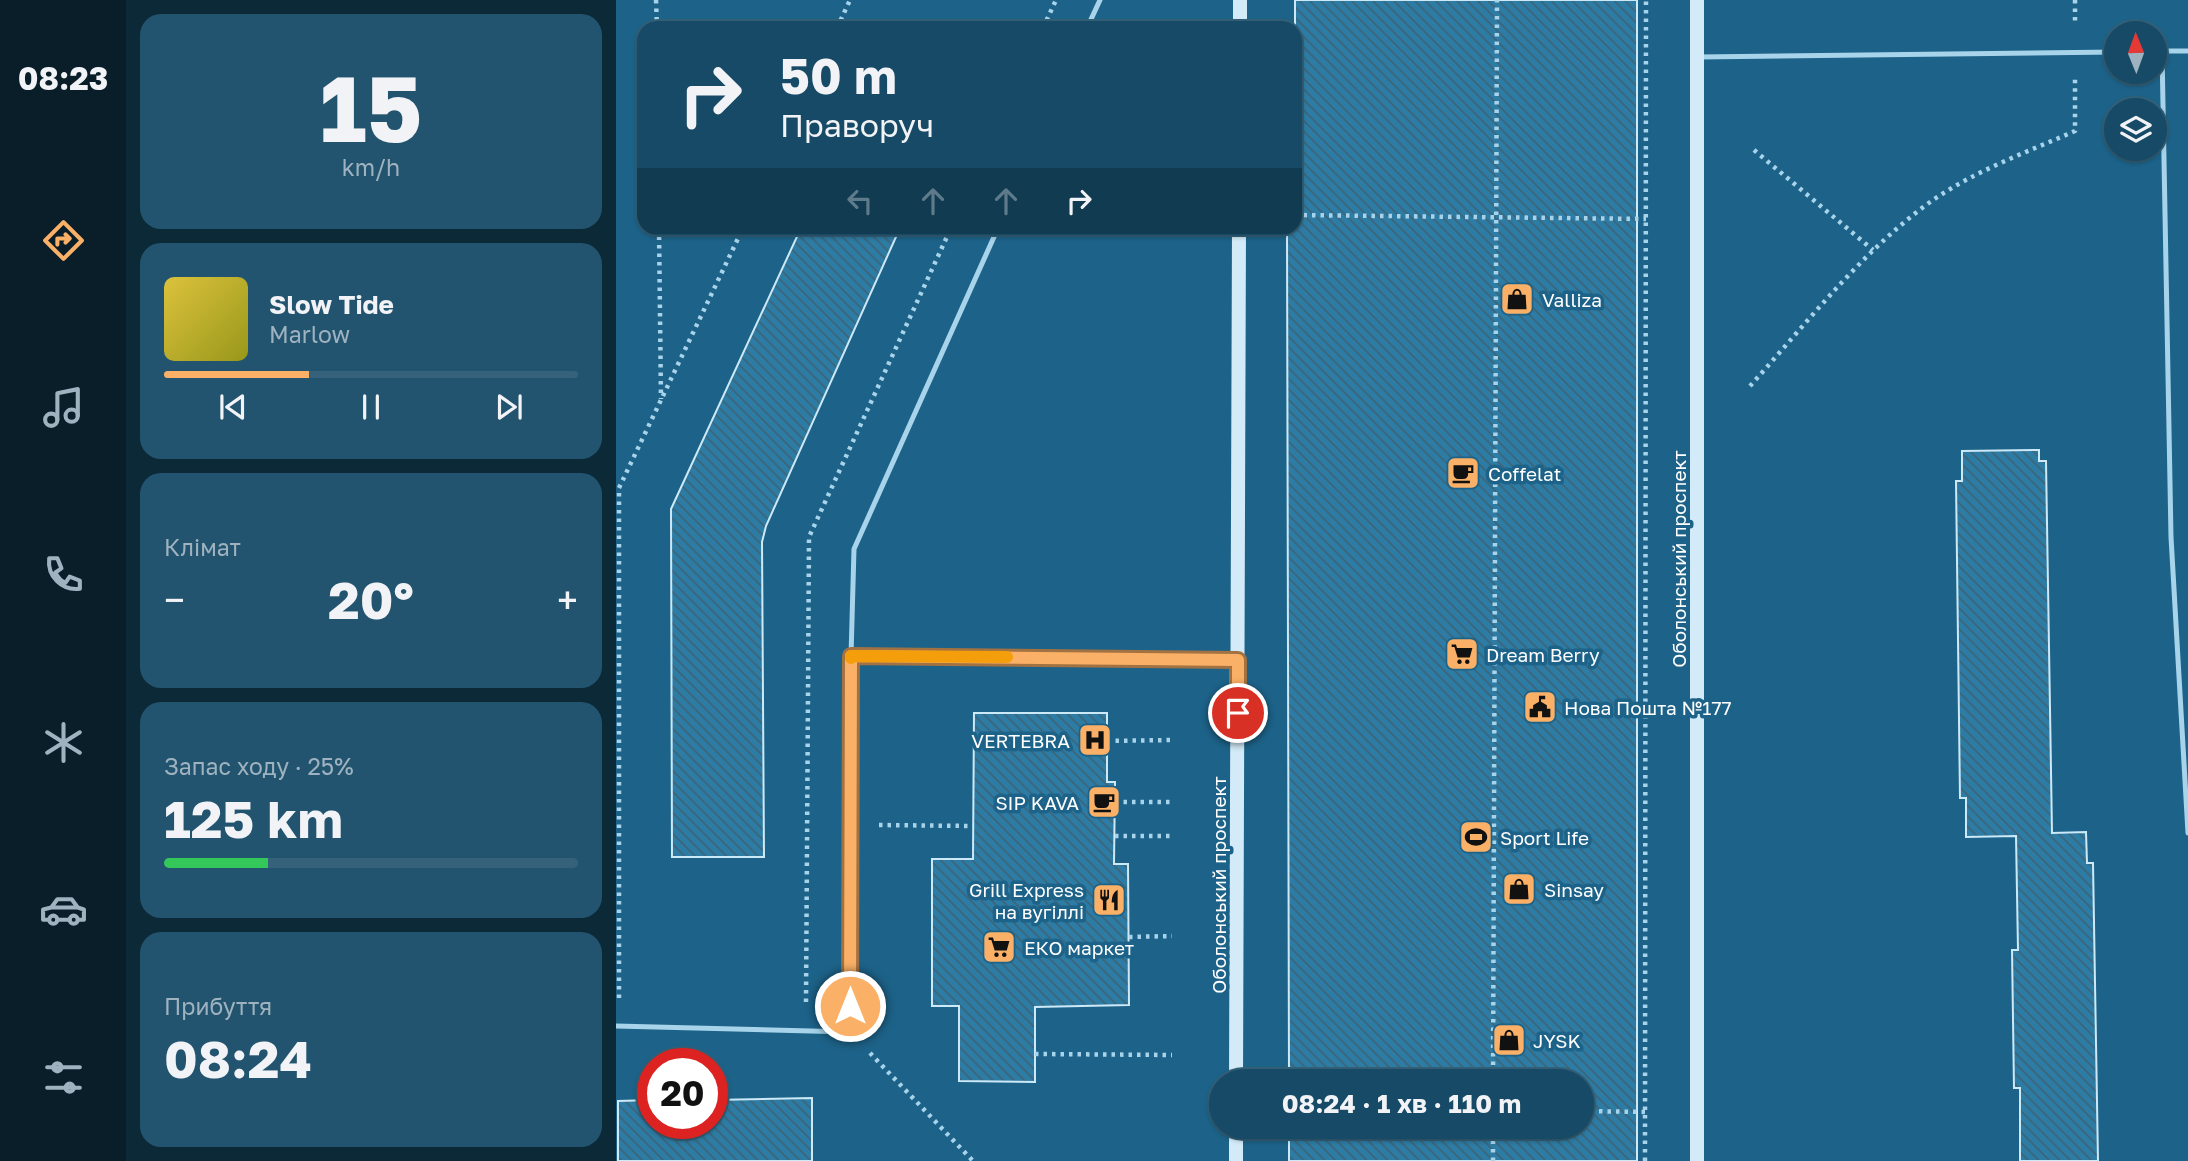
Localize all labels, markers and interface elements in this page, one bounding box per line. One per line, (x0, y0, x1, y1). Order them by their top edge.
north arrow (2104, 21, 2166, 84)
map controls (2104, 21, 2167, 161)
text: 50 m (780, 46, 897, 105)
icon: right (665, 49, 756, 140)
text: 15 (320, 53, 422, 162)
text: 08:23 (18, 59, 108, 97)
button: layers (2104, 98, 2167, 161)
text: Праворуч (780, 106, 934, 144)
text: km/h (342, 153, 400, 181)
icon: left (841, 182, 879, 220)
icon: ahead (914, 182, 952, 220)
icon: ahead (987, 182, 1025, 220)
icon: right (1060, 182, 1098, 220)
icon: directions (39, 216, 88, 265)
shop icon: Valliza (1498, 280, 1536, 318)
place label: Valliza (1542, 288, 1602, 311)
text: Slow Tide (269, 289, 394, 320)
text: Marlow (269, 320, 350, 348)
icon: music (39, 383, 88, 432)
icon: previous (214, 388, 252, 426)
icon: pause (352, 388, 390, 426)
icon: next (490, 388, 528, 426)
street label: Оболонський проспект (1667, 450, 1690, 668)
cafe icon: Coffelat (1444, 454, 1482, 492)
place label: Coffelat (1488, 462, 1561, 485)
text: Клімат (164, 533, 241, 561)
icon: phone (39, 550, 88, 599)
text: 20° (328, 568, 414, 630)
text: − (164, 577, 185, 622)
text: + (557, 577, 578, 622)
supermarket icon: Dream Berry (1443, 635, 1481, 673)
place label: Dream Berry (1486, 643, 1600, 666)
pin (1208, 683, 1268, 743)
public building icon: Нова Пошта №177 (1521, 688, 1559, 726)
icon: arrive (1219, 694, 1257, 732)
place label: Нова Пошта №177 (1564, 696, 1732, 719)
icon: climate (39, 718, 88, 767)
hospital icon: VERTEBRA (1076, 721, 1114, 759)
place label: VERTEBRA (971, 729, 1070, 752)
text: Запас ходу · 25% (164, 752, 354, 780)
street label: Оболонський проспект (1207, 776, 1230, 994)
cafe icon: SIP KAVA (1085, 783, 1123, 821)
text: 125 km (164, 787, 343, 849)
place label: SIP KAVA (995, 791, 1079, 814)
sports icon: Sport Life (1457, 818, 1495, 856)
place label: Sport Life (1500, 826, 1589, 849)
shop icon: Sinsay (1500, 870, 1538, 908)
place label: Grill Express на вугіллі (969, 878, 1084, 923)
place label: Sinsay (1544, 878, 1604, 901)
restaurant icon: Grill Express на вугіллі (1090, 881, 1128, 919)
icon: car (39, 885, 88, 934)
supermarket icon: ЕКО маркет (980, 928, 1018, 966)
place label: ЕКО маркет (1024, 936, 1134, 959)
position arrow (813, 969, 887, 1043)
text: Прибуття (164, 992, 272, 1020)
shop icon: JYSK (1490, 1021, 1528, 1059)
text: 08:24 (164, 1027, 312, 1089)
place label: JYSK (1533, 1029, 1581, 1052)
speed limit sign: 20 (637, 1048, 728, 1139)
icon: filters (39, 1053, 88, 1102)
text: 08:24 · 1 хв · 110 m (1282, 1088, 1521, 1119)

